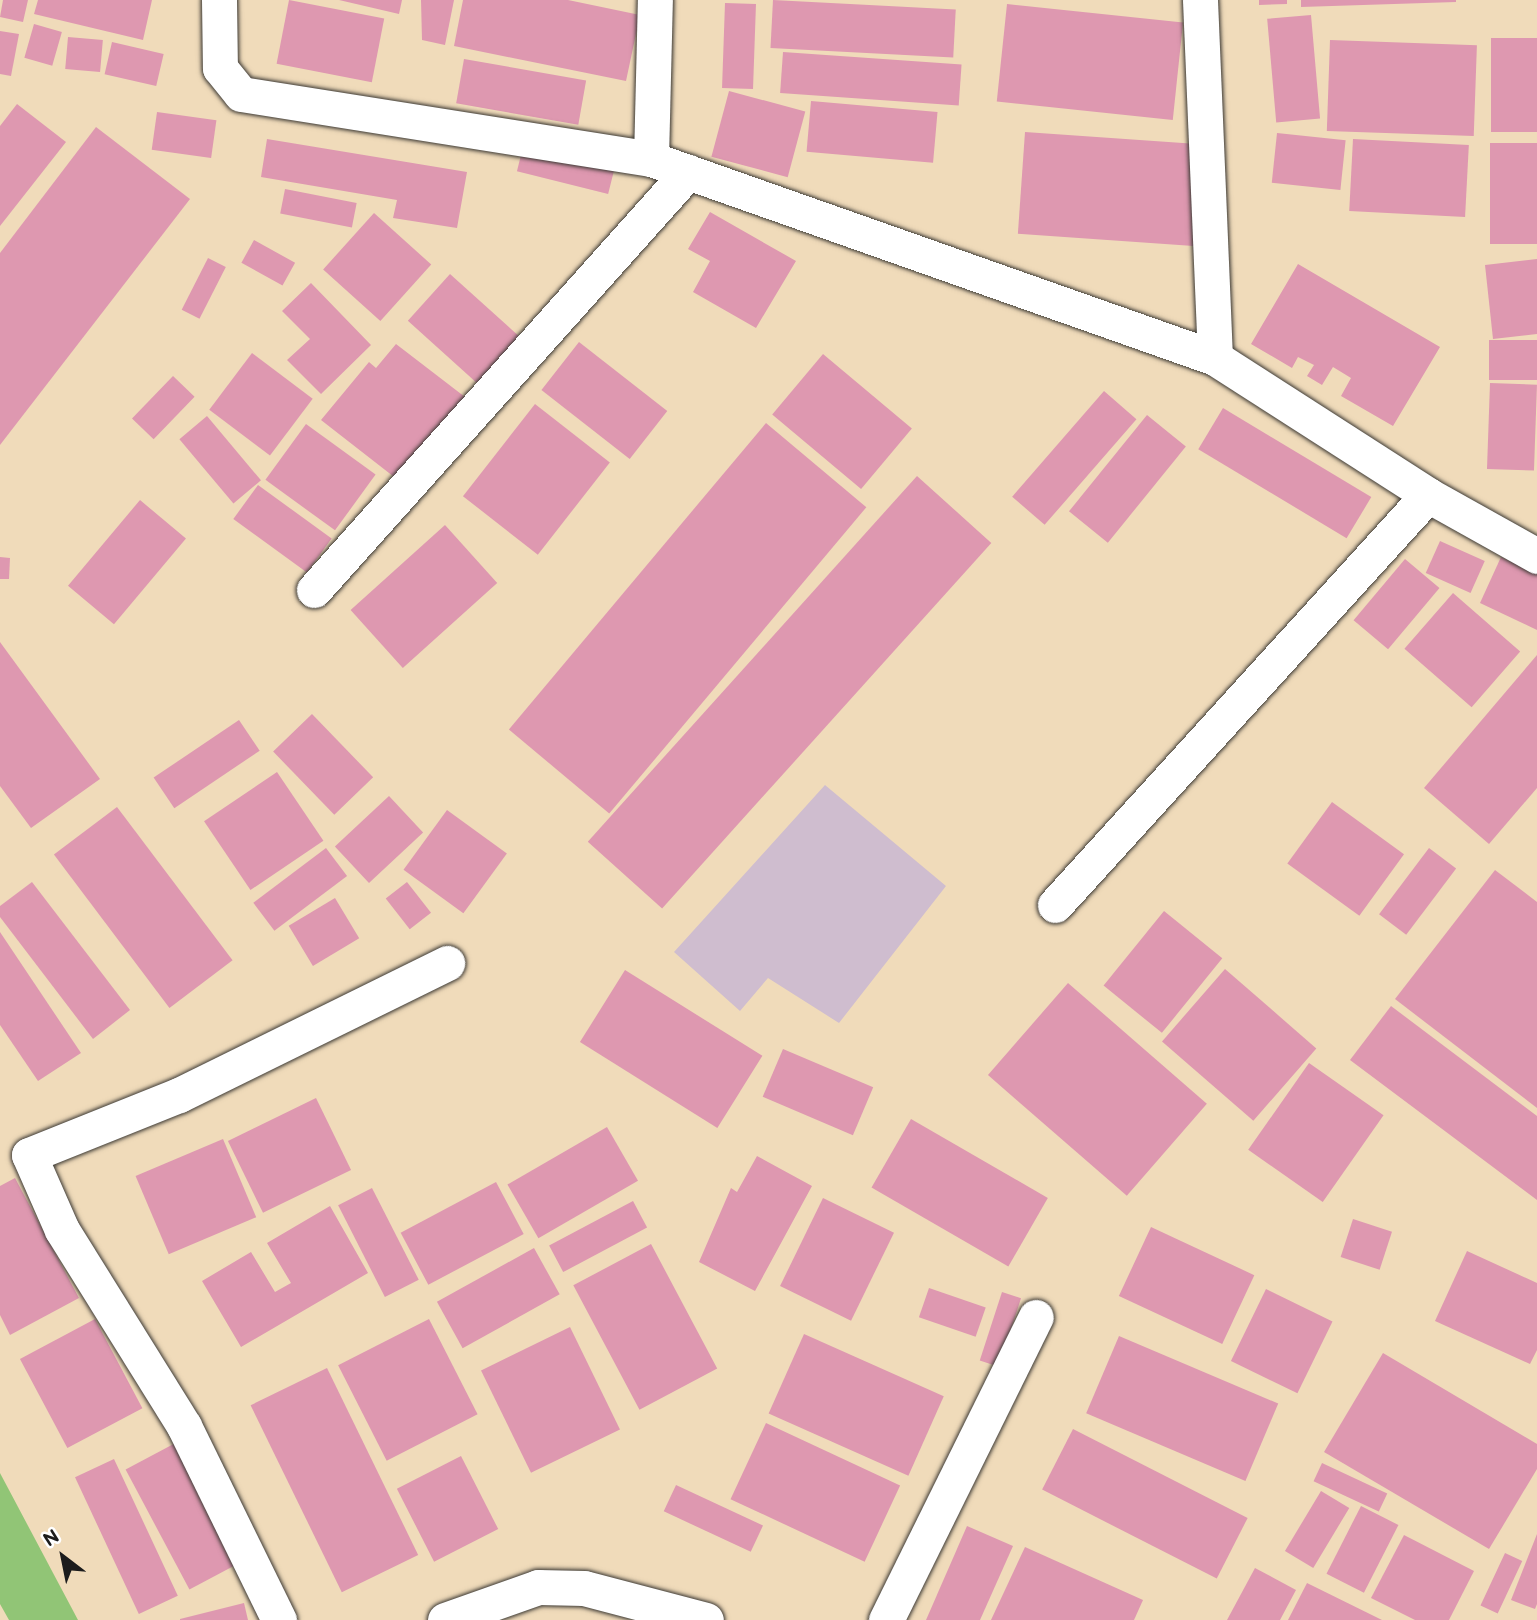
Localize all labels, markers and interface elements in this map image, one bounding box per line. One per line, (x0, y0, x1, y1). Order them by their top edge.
north arrow (28, 1522, 98, 1592)
text: N (39, 1525, 64, 1552)

